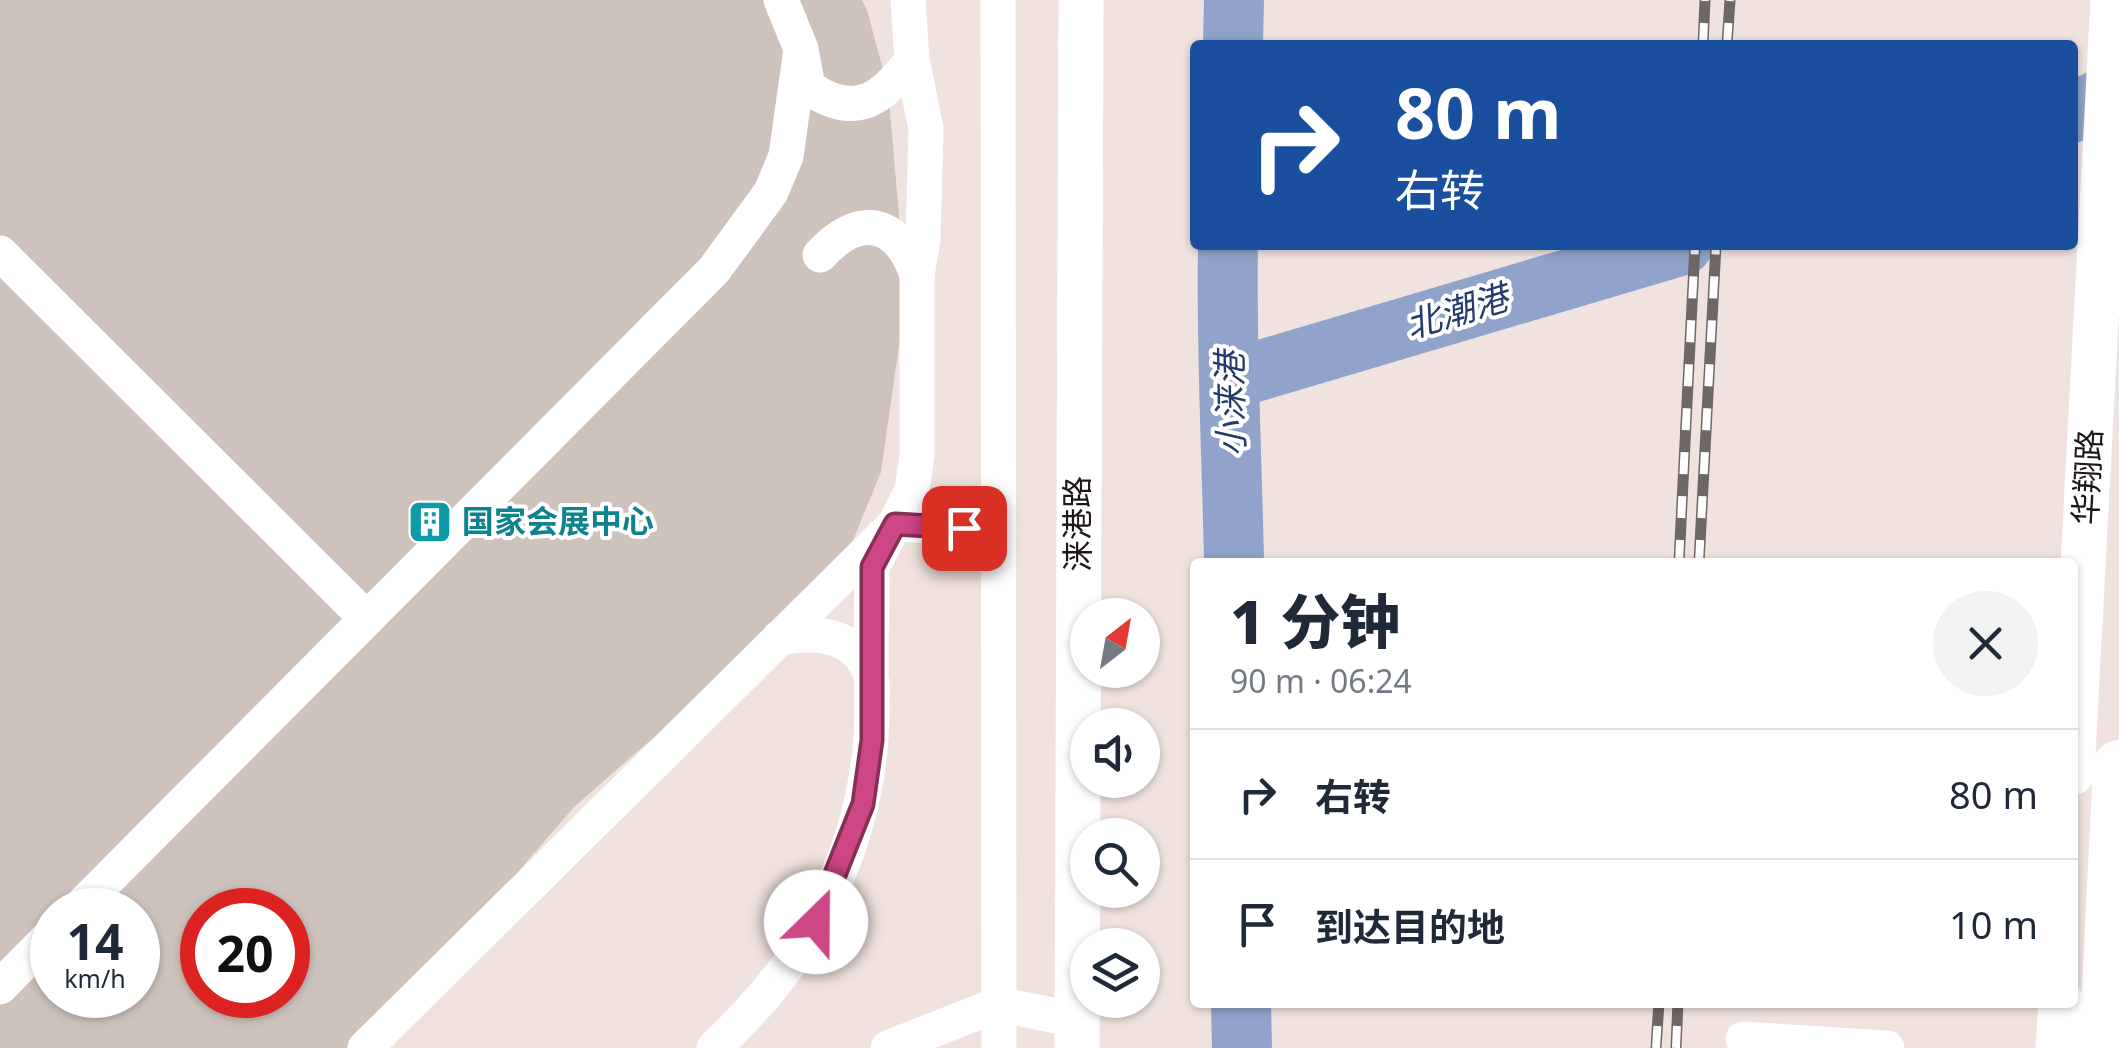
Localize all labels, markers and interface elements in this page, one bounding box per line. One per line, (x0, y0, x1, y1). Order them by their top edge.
text: 80 m (1395, 64, 1562, 160)
icon: right (1230, 80, 1360, 210)
text: 右转 (1395, 159, 1485, 220)
water label: 北潮港 (1399, 271, 1518, 348)
water label: 小涞港 (1205, 346, 1254, 457)
street label: 华翔路 (2063, 428, 2110, 526)
street label: 涞港路 (1055, 476, 1098, 572)
pin (922, 486, 1007, 571)
building icon: 国家会展中心 (407, 499, 453, 545)
place label: 国家会展中心 (462, 499, 654, 542)
icon: arrive (937, 501, 992, 556)
text: 1 分钟 (1230, 580, 1400, 662)
button: close (1933, 591, 2038, 696)
north arrow (1070, 598, 1160, 688)
map controls (1070, 598, 1160, 1018)
text: 90 m · 06:24 (1230, 659, 1412, 702)
button: sound (1070, 708, 1160, 798)
icon: right (1230, 767, 1285, 822)
text: 80 m (1949, 768, 2038, 820)
text: 右转 (1315, 770, 1391, 822)
button: search (1070, 818, 1160, 908)
position arrow (764, 870, 868, 974)
speed limit sign: 20 (180, 888, 310, 1018)
icon: arrive (1230, 897, 1285, 952)
text: 10 m (1949, 898, 2038, 950)
text: 到达目的地 (1315, 900, 1505, 952)
text: 14 (66, 907, 124, 975)
button: layers (1070, 928, 1160, 1018)
text: km/h (64, 961, 126, 995)

